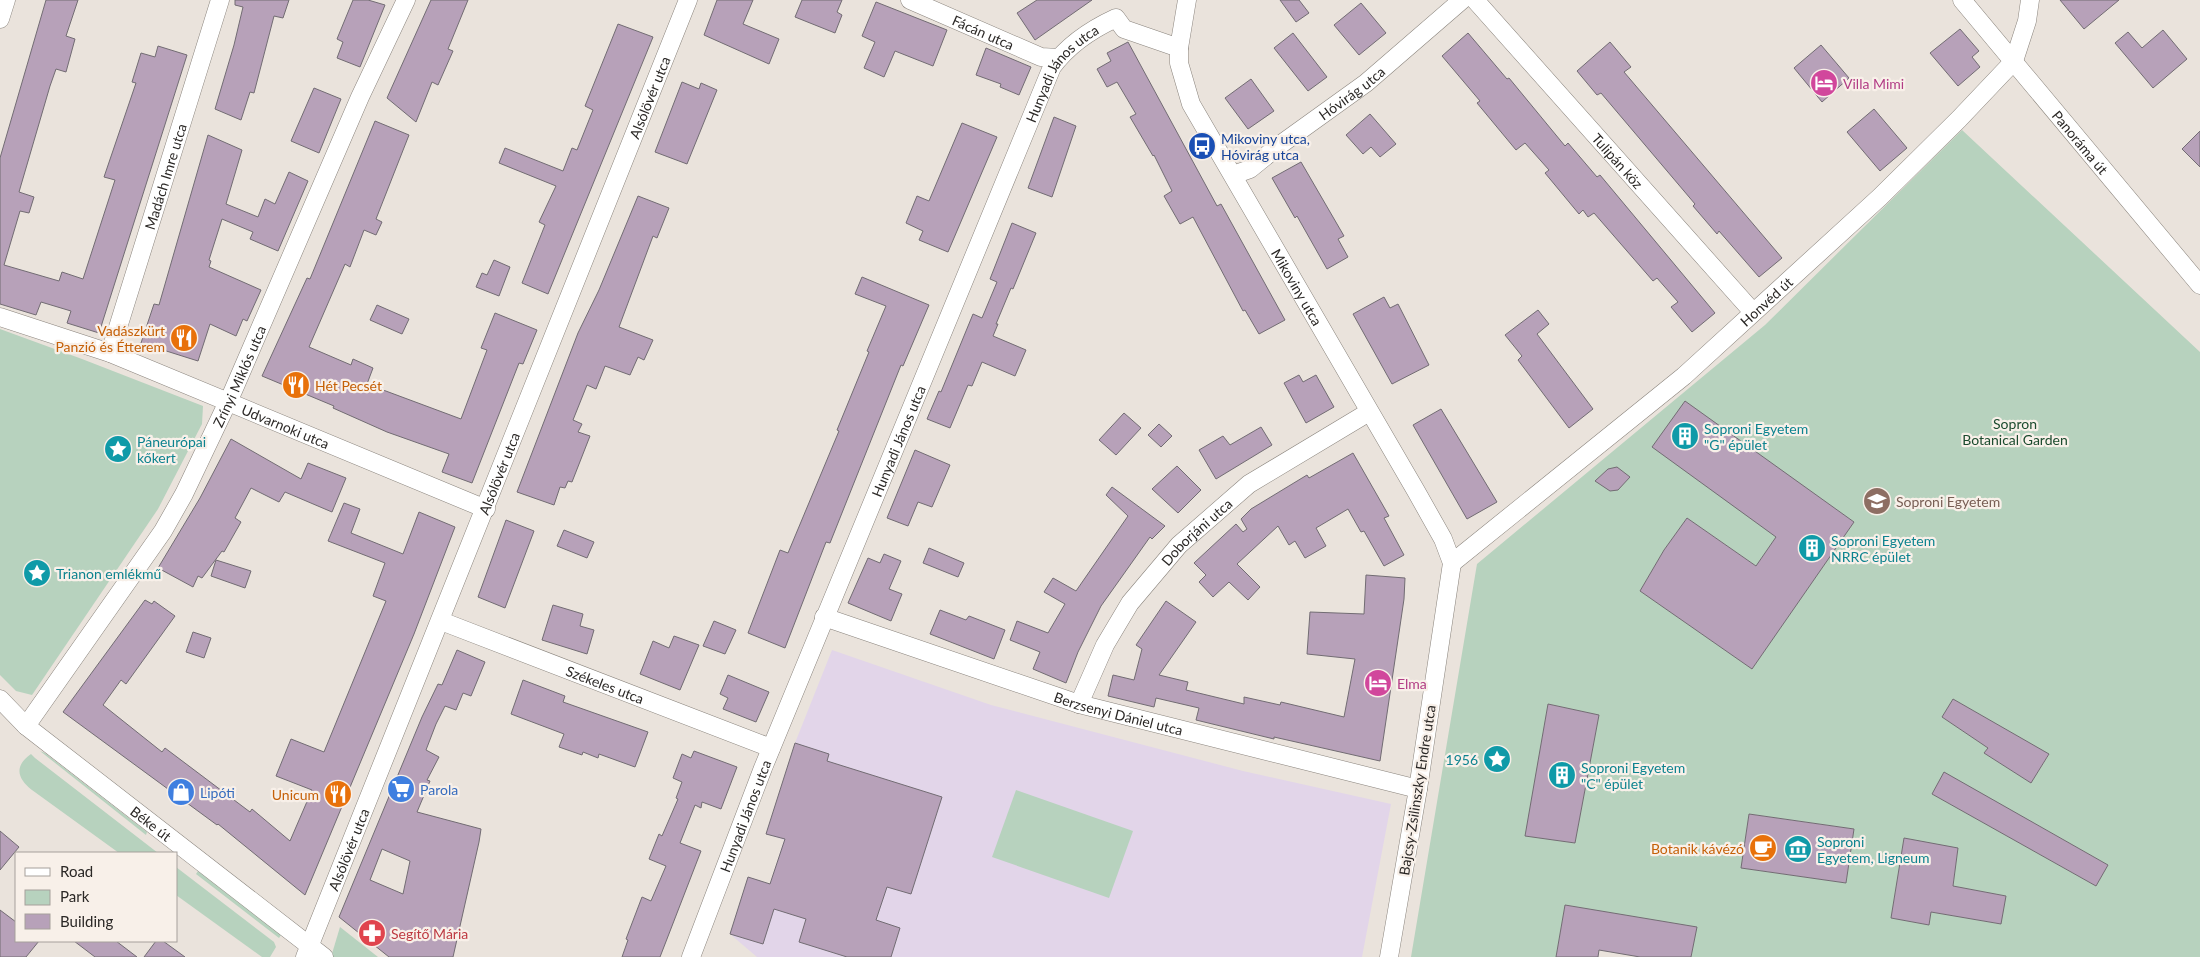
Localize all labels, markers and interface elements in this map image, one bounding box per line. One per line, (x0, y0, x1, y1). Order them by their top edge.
street label: Fácán utca (950, 11, 1017, 53)
street label: Hunyadi János utca (1022, 21, 1101, 125)
street label: Alsólövér utca (625, 54, 673, 141)
street label: Hóvirág utca (1315, 62, 1388, 123)
hotel icon: Villa Mimi (1809, 68, 1839, 98)
place label: Villa Mimi (1843, 75, 1904, 92)
street label: Panoráma út (2049, 107, 2112, 177)
street label: Madách Imre utca (141, 121, 190, 232)
street label: Tulipán köz (1589, 129, 1647, 192)
place label: Mikoviny utca, Hóvirág utca (1221, 130, 1310, 163)
bus stop icon: Mikoviny utca, Hóvirág utca (1187, 131, 1217, 161)
street label: Mikoviny utca (1268, 246, 1326, 328)
street label: Honvéd út (1736, 273, 1796, 329)
place label: Vadászkürt Panzió és Étterem (55, 322, 165, 355)
restaurant icon: Vadászkürt Panzió és Étterem (169, 323, 199, 353)
street label: Zrínyi Miklós utca (209, 323, 269, 429)
restaurant icon: Hét Pecsét (281, 370, 311, 400)
place label: Hét Pecsét (315, 377, 382, 394)
street label: Hunyadi János utca (867, 383, 928, 499)
street label: Udvarnoki utca (239, 400, 332, 452)
park label: Sopron Botanical Garden (1962, 415, 2068, 448)
place label: Soproni Egyetem "G" épület (1704, 420, 1808, 453)
building icon: Soproni Egyetem "G" épület (1670, 421, 1700, 451)
street label: Alsólövér utca (475, 430, 523, 517)
place label: Páneurópai kőkert (137, 433, 206, 466)
place icon: Páneurópai kőkert (103, 434, 133, 464)
school or university icon: Soproni Egyetem (1862, 486, 1892, 516)
place label: Soproni Egyetem (1896, 493, 2000, 510)
street label: Doborjáni utca (1157, 494, 1235, 569)
place label: Soproni Egyetem NRRC épület (1831, 532, 1935, 565)
building icon: Soproni Egyetem NRRC épület (1797, 533, 1827, 563)
place icon: Trianon emlékmű (22, 558, 52, 588)
place label: Trianon emlékmű (56, 565, 161, 582)
street label: Székeles utca (564, 662, 647, 707)
hotel icon: Elma (1363, 668, 1393, 698)
place label: Elma (1397, 675, 1427, 692)
street label: Berzsenyi Dániel utca (1052, 688, 1185, 738)
street label: Bajcsy-Zsilinszky Endre utca (1395, 704, 1439, 876)
place icon: 1956 (1482, 744, 1512, 774)
place label: 1956 (1446, 751, 1478, 768)
street label: Hunyadi János utca (716, 757, 774, 875)
place label: Soproni Egyetem "C" épület (1581, 759, 1685, 792)
building icon: Soproni Egyetem "C" épület (1547, 760, 1577, 790)
supermarket icon: Parola (386, 774, 416, 804)
shop icon: Lipóti (166, 777, 196, 807)
restaurant icon: Unicum (323, 779, 353, 809)
place label: Parola (420, 781, 458, 798)
place label: Lipóti (200, 784, 235, 801)
place label: Unicum (272, 786, 319, 803)
street label: Béke út (128, 802, 175, 844)
street label: Alsólövér utca (324, 806, 372, 893)
cafe icon: Botanik kávézó (1748, 833, 1778, 863)
place label: Soproni Egyetem, Ligneum (1817, 833, 1930, 866)
museum icon: Soproni Egyetem, Ligneum (1783, 834, 1813, 864)
place label: Botanik kávézó (1651, 840, 1744, 857)
legend (15, 852, 178, 942)
text: Road (60, 862, 93, 880)
text: Park (60, 887, 90, 905)
text: Building (60, 912, 113, 930)
pharmacy icon: Segítő Mária (357, 918, 387, 948)
place label: Segítő Mária (391, 925, 468, 942)

